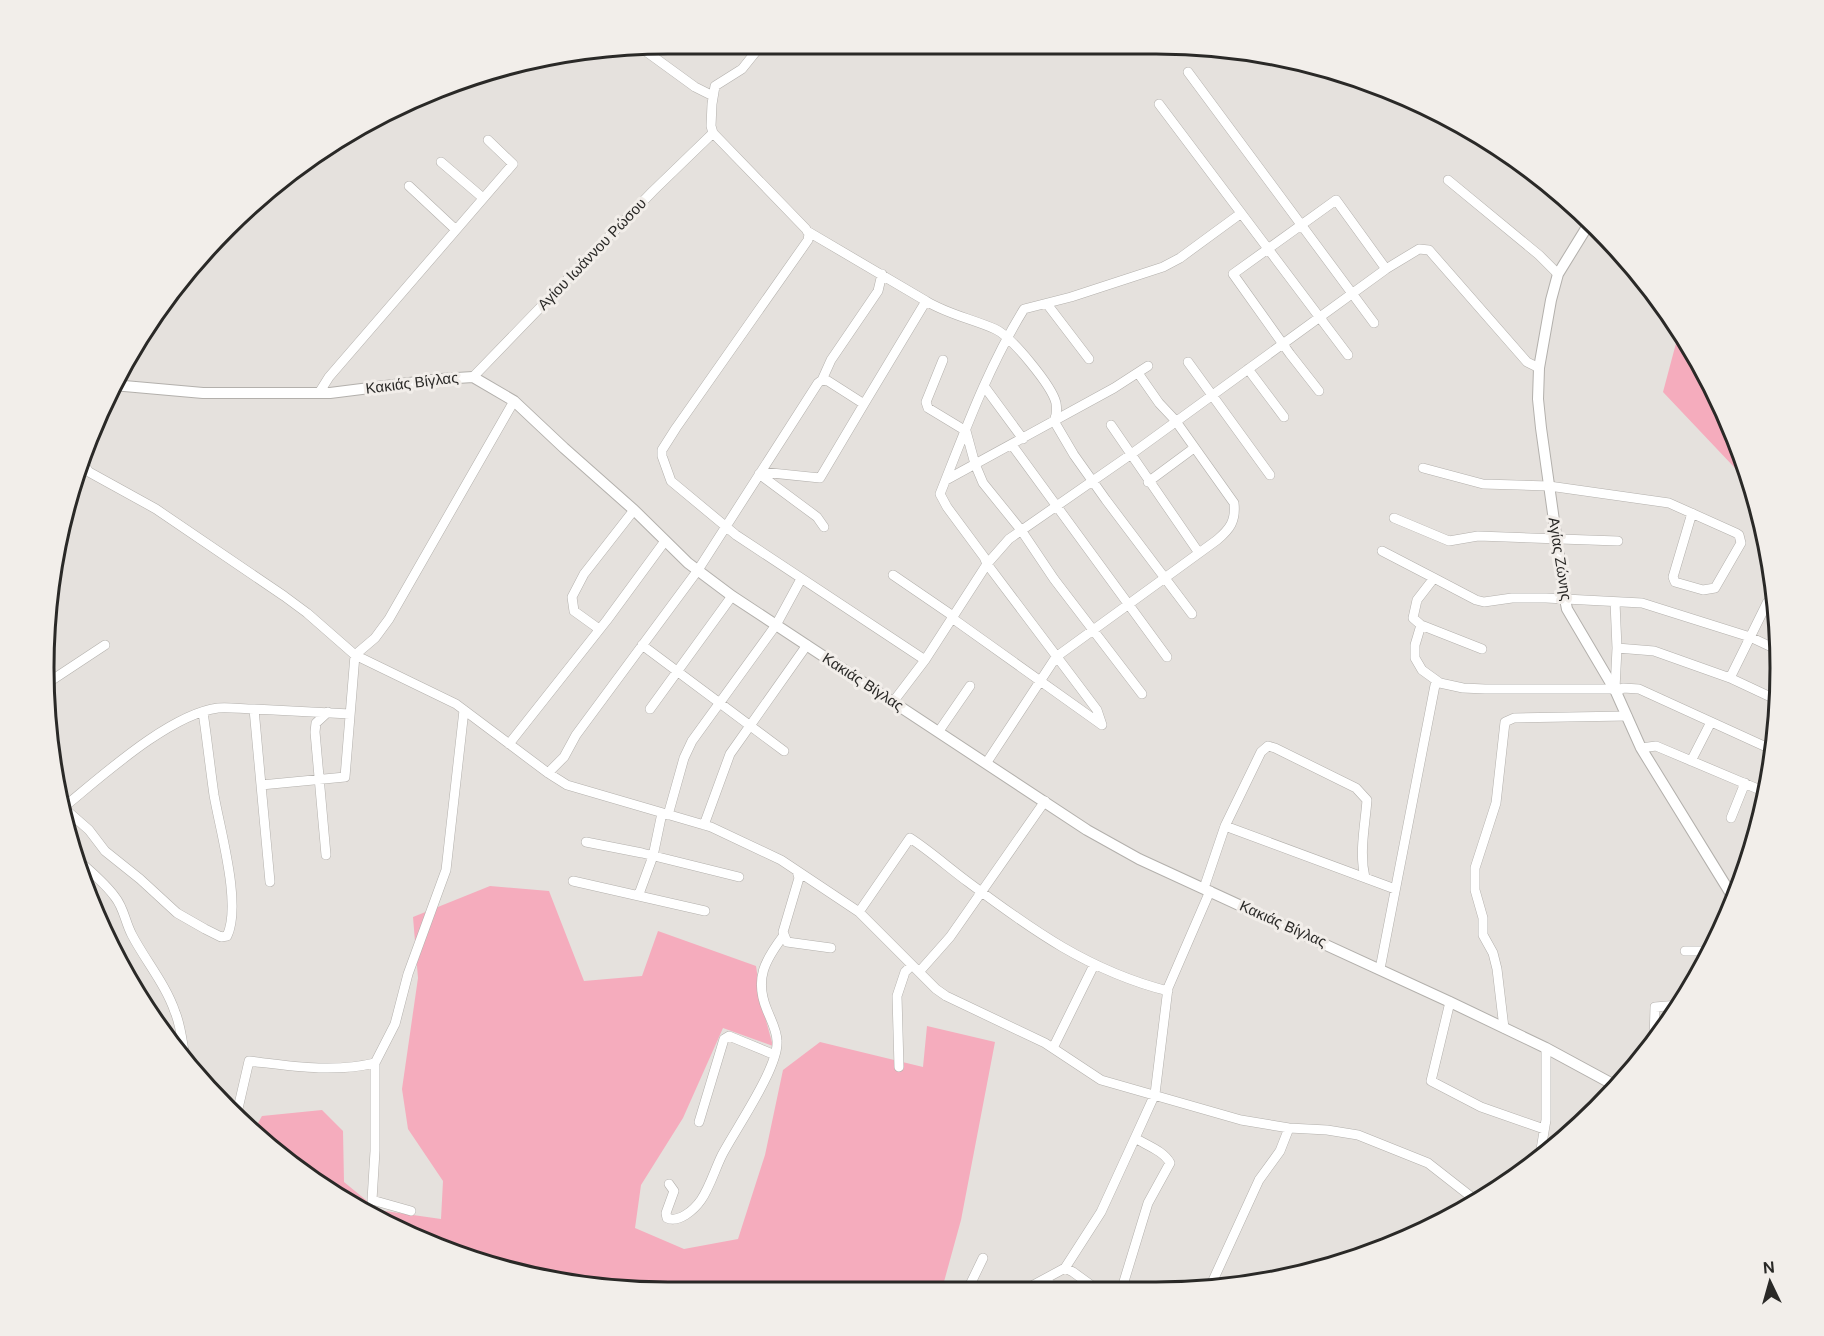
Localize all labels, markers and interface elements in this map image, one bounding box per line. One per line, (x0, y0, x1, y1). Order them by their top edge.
street label: Αγίου Ιωάννου Ρώσου (533, 194, 651, 314)
street label: Κακιάς Βίγλας (365, 367, 459, 399)
street label: Αγίας Ζώνης (1544, 516, 1576, 602)
street label: Κακιάς Βίγλας (818, 648, 908, 716)
street label: Κακιάς Βίγλας (1236, 896, 1330, 952)
north arrow (1740, 1252, 1800, 1312)
text: N (1762, 1257, 1775, 1279)

